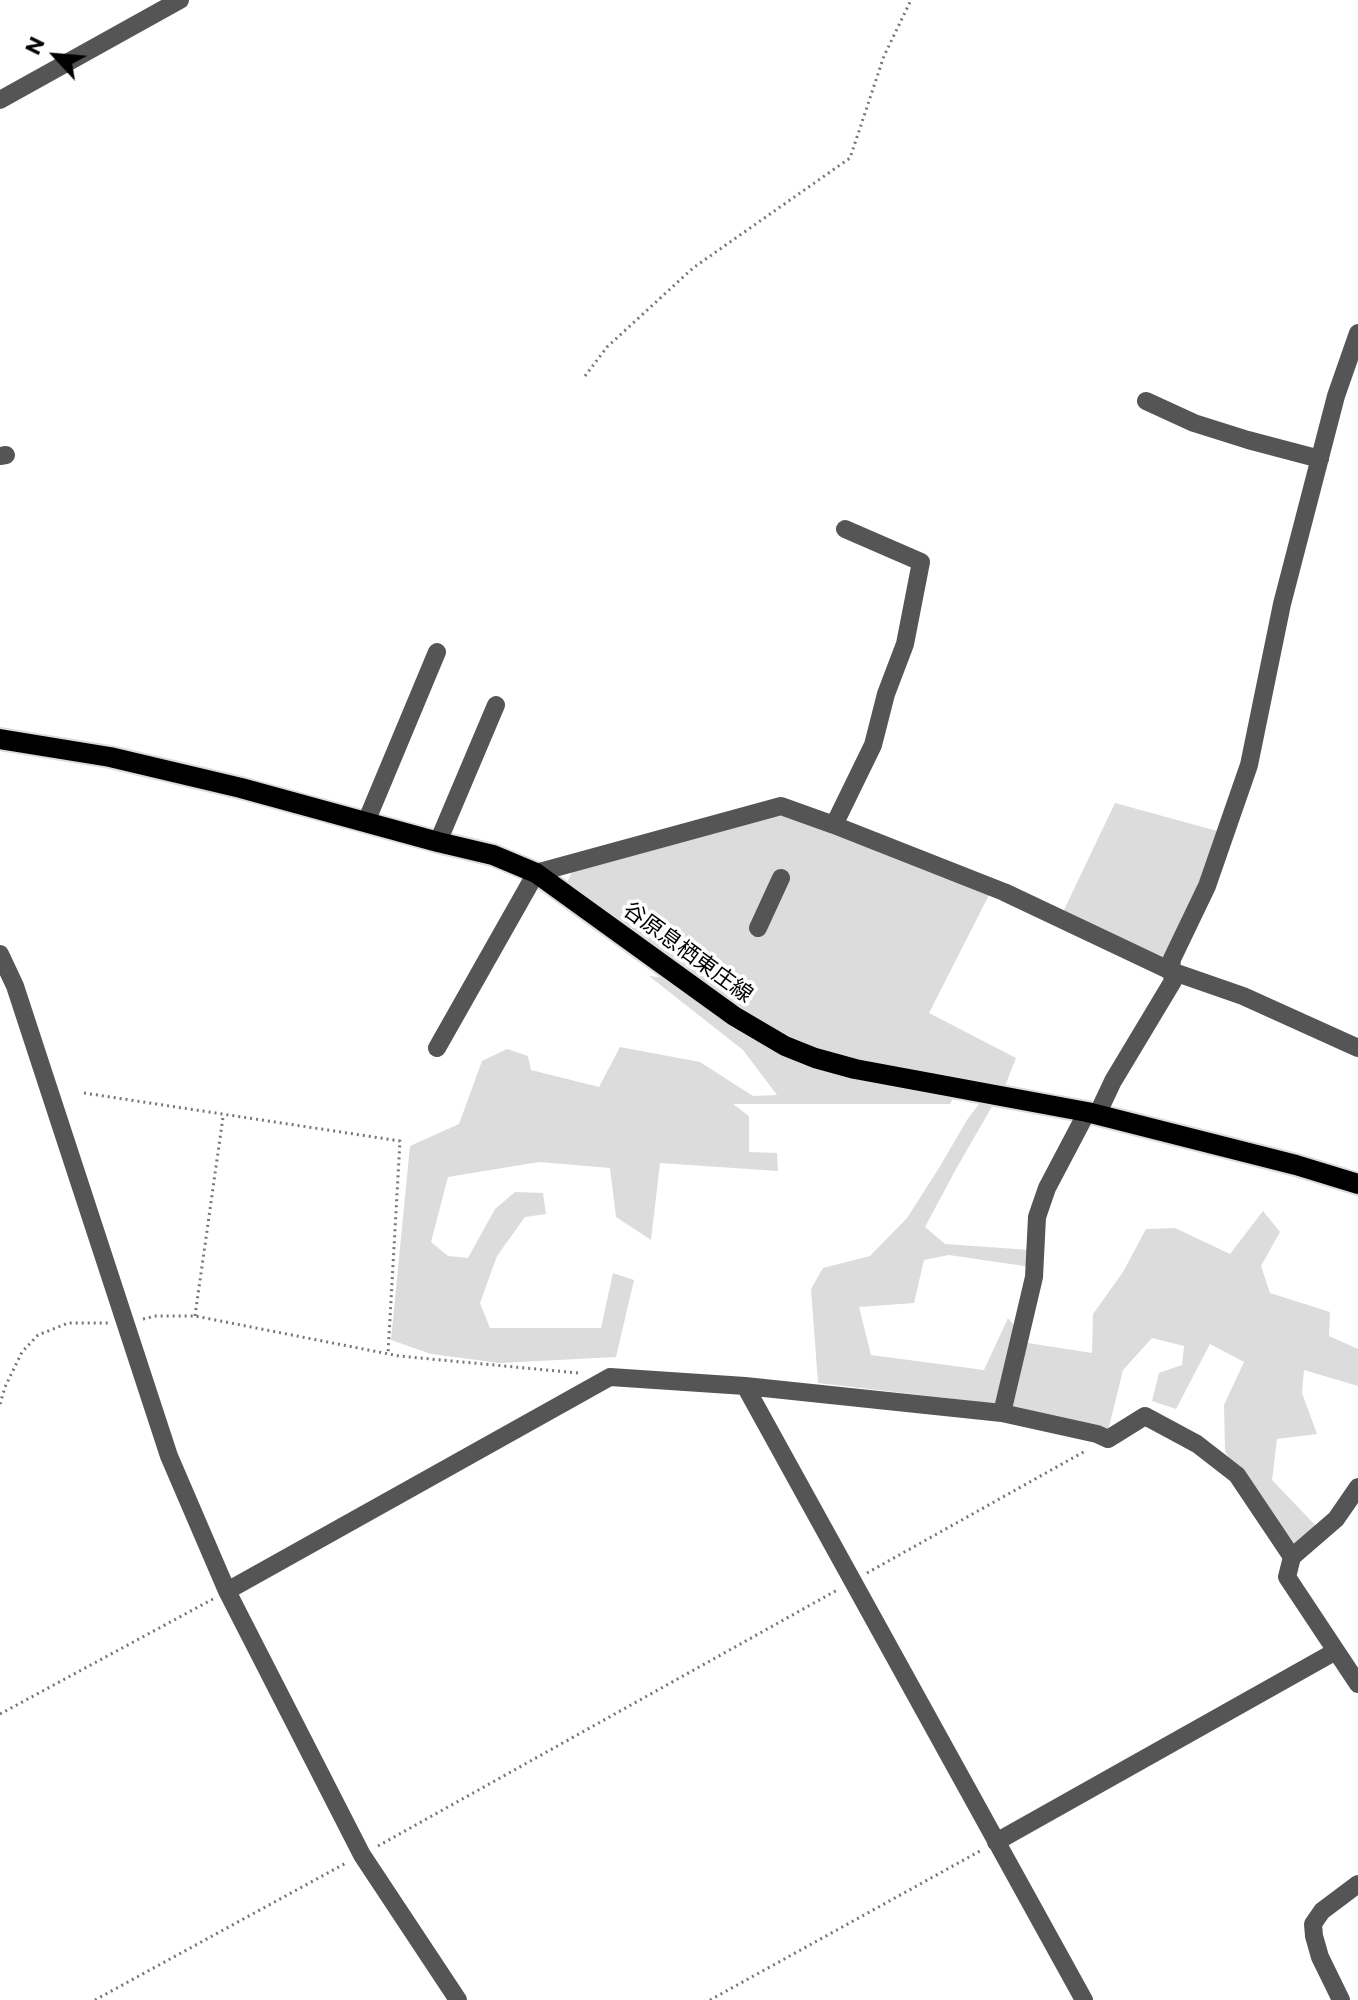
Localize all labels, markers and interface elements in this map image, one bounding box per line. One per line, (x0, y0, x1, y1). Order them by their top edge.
north arrow (16, 16, 96, 96)
text: N (18, 32, 50, 59)
street label: 谷原息栖東庄線 (618, 896, 758, 1008)

